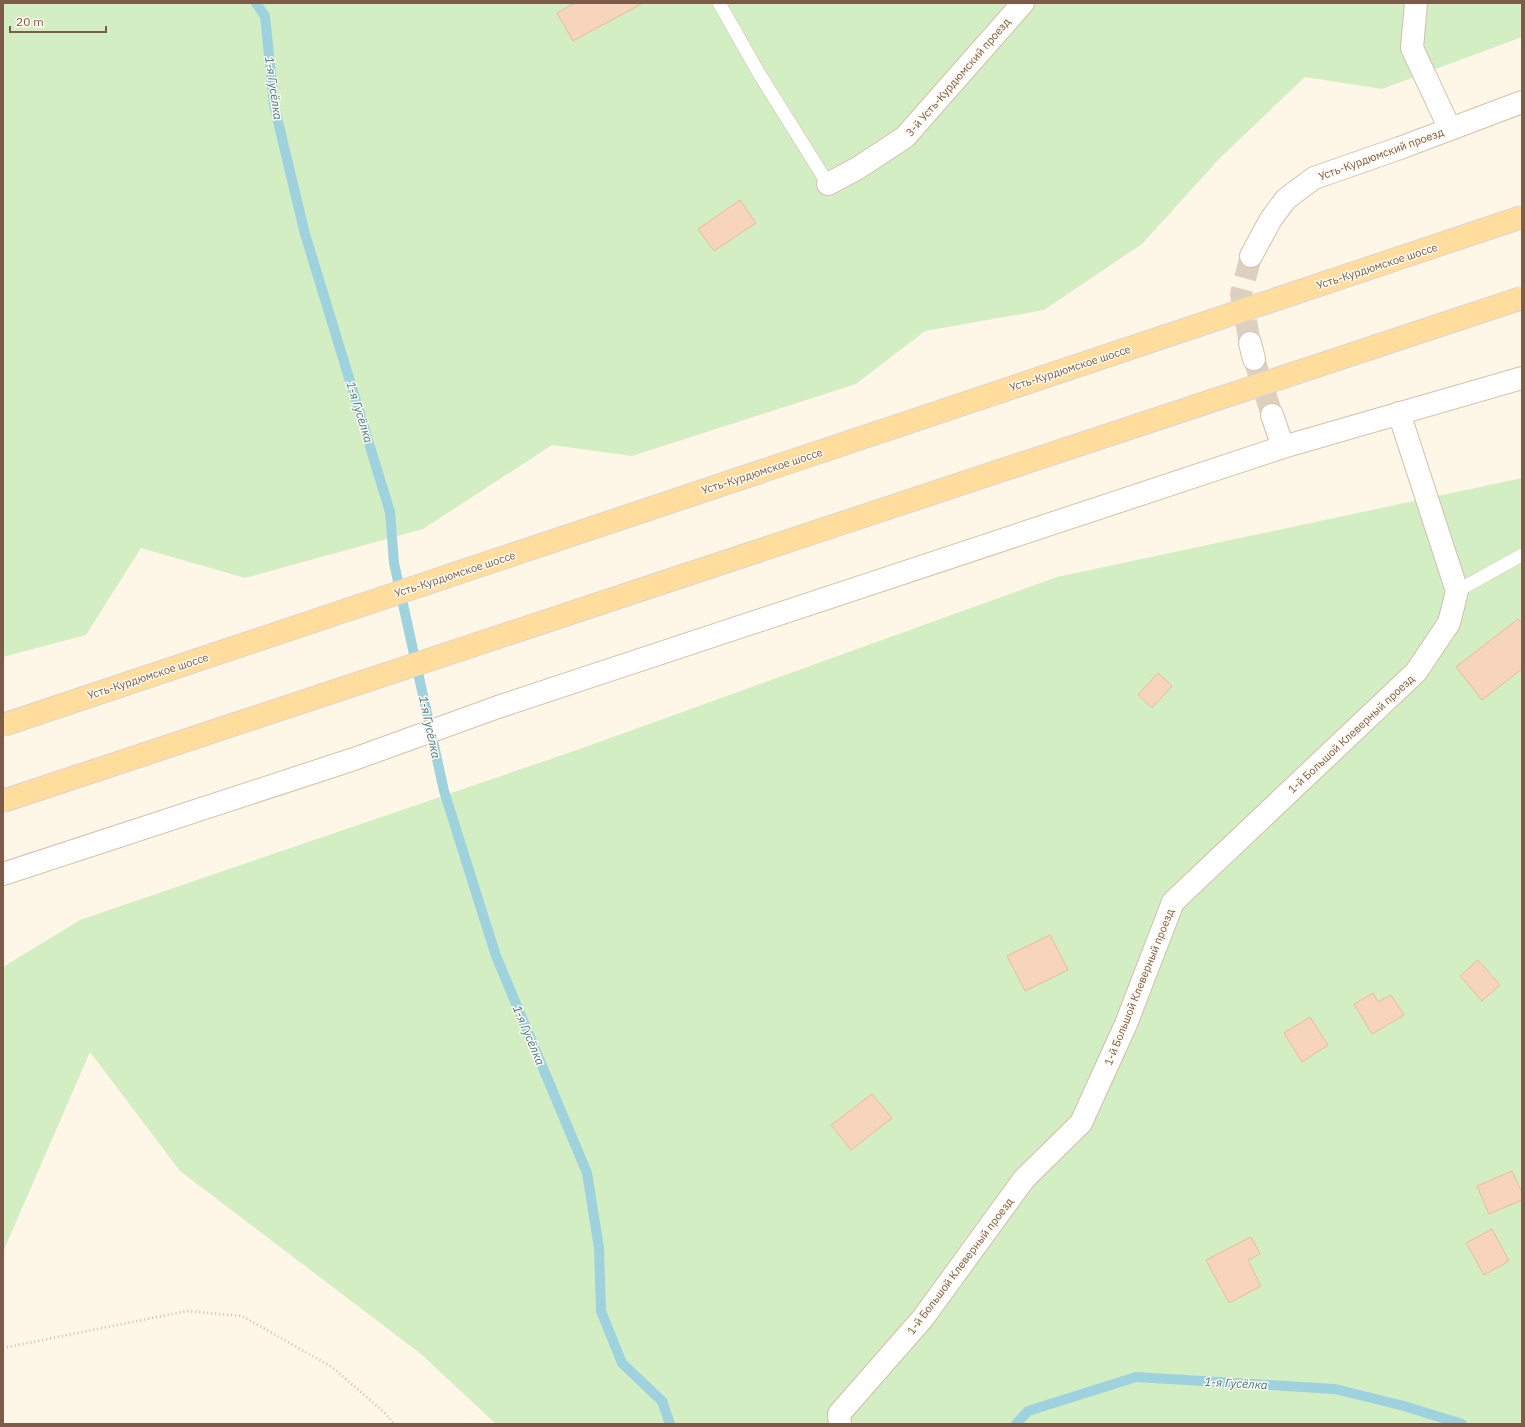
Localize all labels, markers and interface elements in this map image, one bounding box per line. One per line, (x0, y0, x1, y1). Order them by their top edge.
scale bar (10, 8, 106, 34)
text: 20 m (16, 14, 44, 29)
street label: 3-й Усть-Курдюмский проезд (903, 15, 1014, 139)
water label: 1-я Гусёлка (262, 55, 286, 121)
street label: Усть-Курдюмский проезд (1316, 125, 1446, 183)
street label: Усть-Курдюмское шоссе (1315, 240, 1439, 292)
street label: Усть-Курдюмское шоссе (1008, 342, 1132, 394)
water label: 1-я Гусёлка (344, 379, 376, 445)
street label: Усть-Курдюмское шоссе (700, 445, 824, 497)
street label: Усть-Курдюмское шоссе (393, 548, 517, 600)
street label: Усть-Курдюмское шоссе (86, 650, 210, 702)
street label: 1-й Большой Клеверный проезд (1285, 671, 1417, 796)
water label: 1-я Гусёлка (416, 694, 444, 760)
street label: 1-й Большой Клеверный проезд (1101, 906, 1177, 1067)
water label: 1-я Гусёлка (510, 1003, 548, 1067)
street label: 1-й Большой Клеверный проезд (904, 1194, 1016, 1337)
water label: 1-я Гусёлка (1204, 1374, 1268, 1392)

